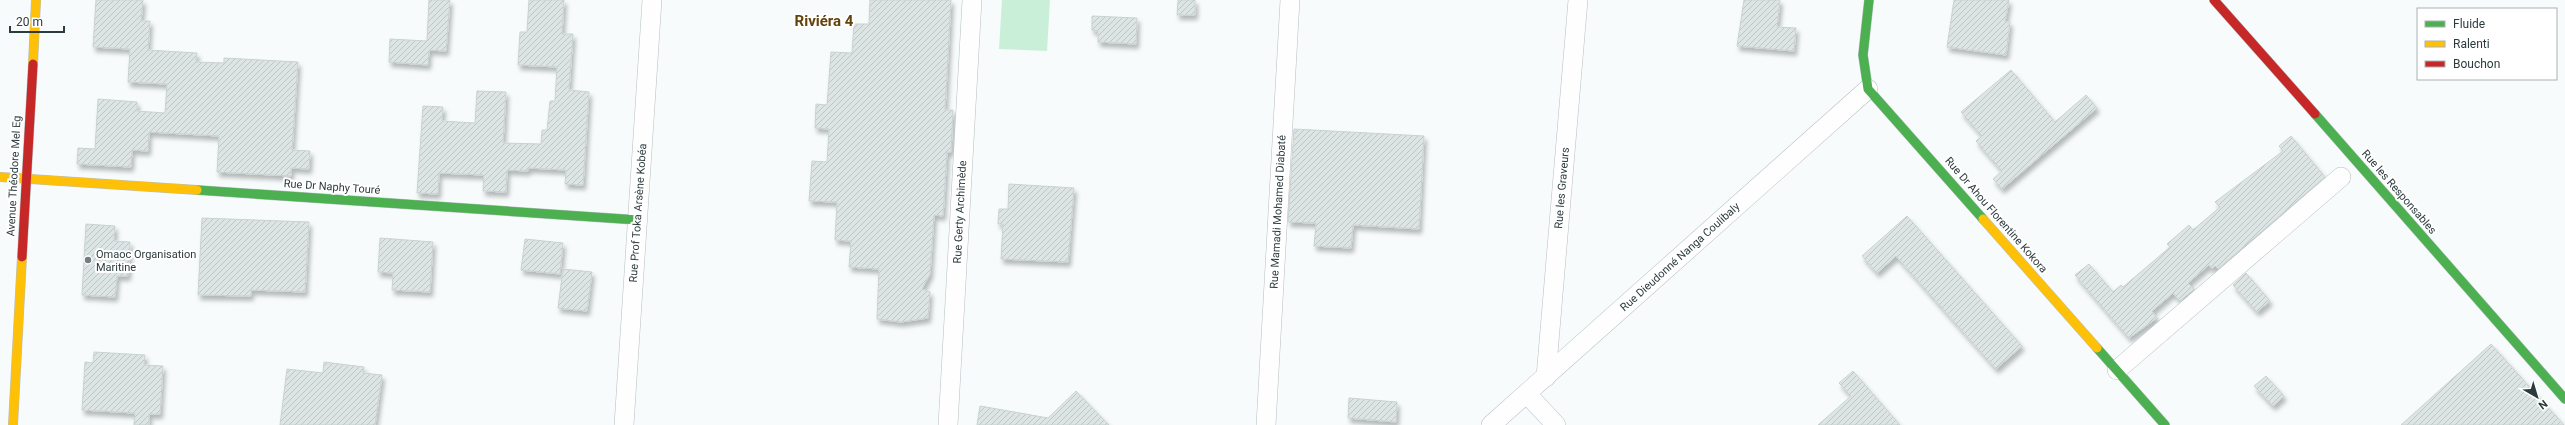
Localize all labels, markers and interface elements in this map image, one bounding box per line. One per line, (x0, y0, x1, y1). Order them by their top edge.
scale bar (10, 8, 64, 34)
legend (2417, 8, 2557, 80)
district label: Riviéra 4 (795, 12, 854, 30)
text: 20 m (16, 15, 43, 29)
text: Fluide (2453, 17, 2485, 31)
text: Ralenti (2453, 37, 2490, 51)
text: Bouchon (2453, 57, 2500, 71)
street label: Avenue Théodore Mel Eg (4, 115, 24, 237)
street label: Rue Mamadi Mohamed Diabaté (1267, 135, 1289, 289)
street label: Rue Prof Toka Arsène Kobéa (627, 143, 649, 283)
street label: Rue les Graveurs (1552, 146, 1572, 229)
street label: Rue les Responsables (2359, 147, 2439, 237)
street label: Rue Dr Ahou Florentine Kokora (1942, 154, 2050, 276)
street label: Rue Gerty Archimède (951, 160, 969, 264)
street label: Rue Dr Naphy Touré (283, 177, 381, 197)
street label: Rue Dieudonné Nanga Coulibaly (1618, 199, 1743, 314)
place label: Omaoc Organisation Maritine (96, 248, 196, 274)
marker: Omaoc Organisation Maritine (83, 255, 93, 265)
north arrow (2517, 377, 2557, 417)
text: N (2536, 397, 2550, 412)

